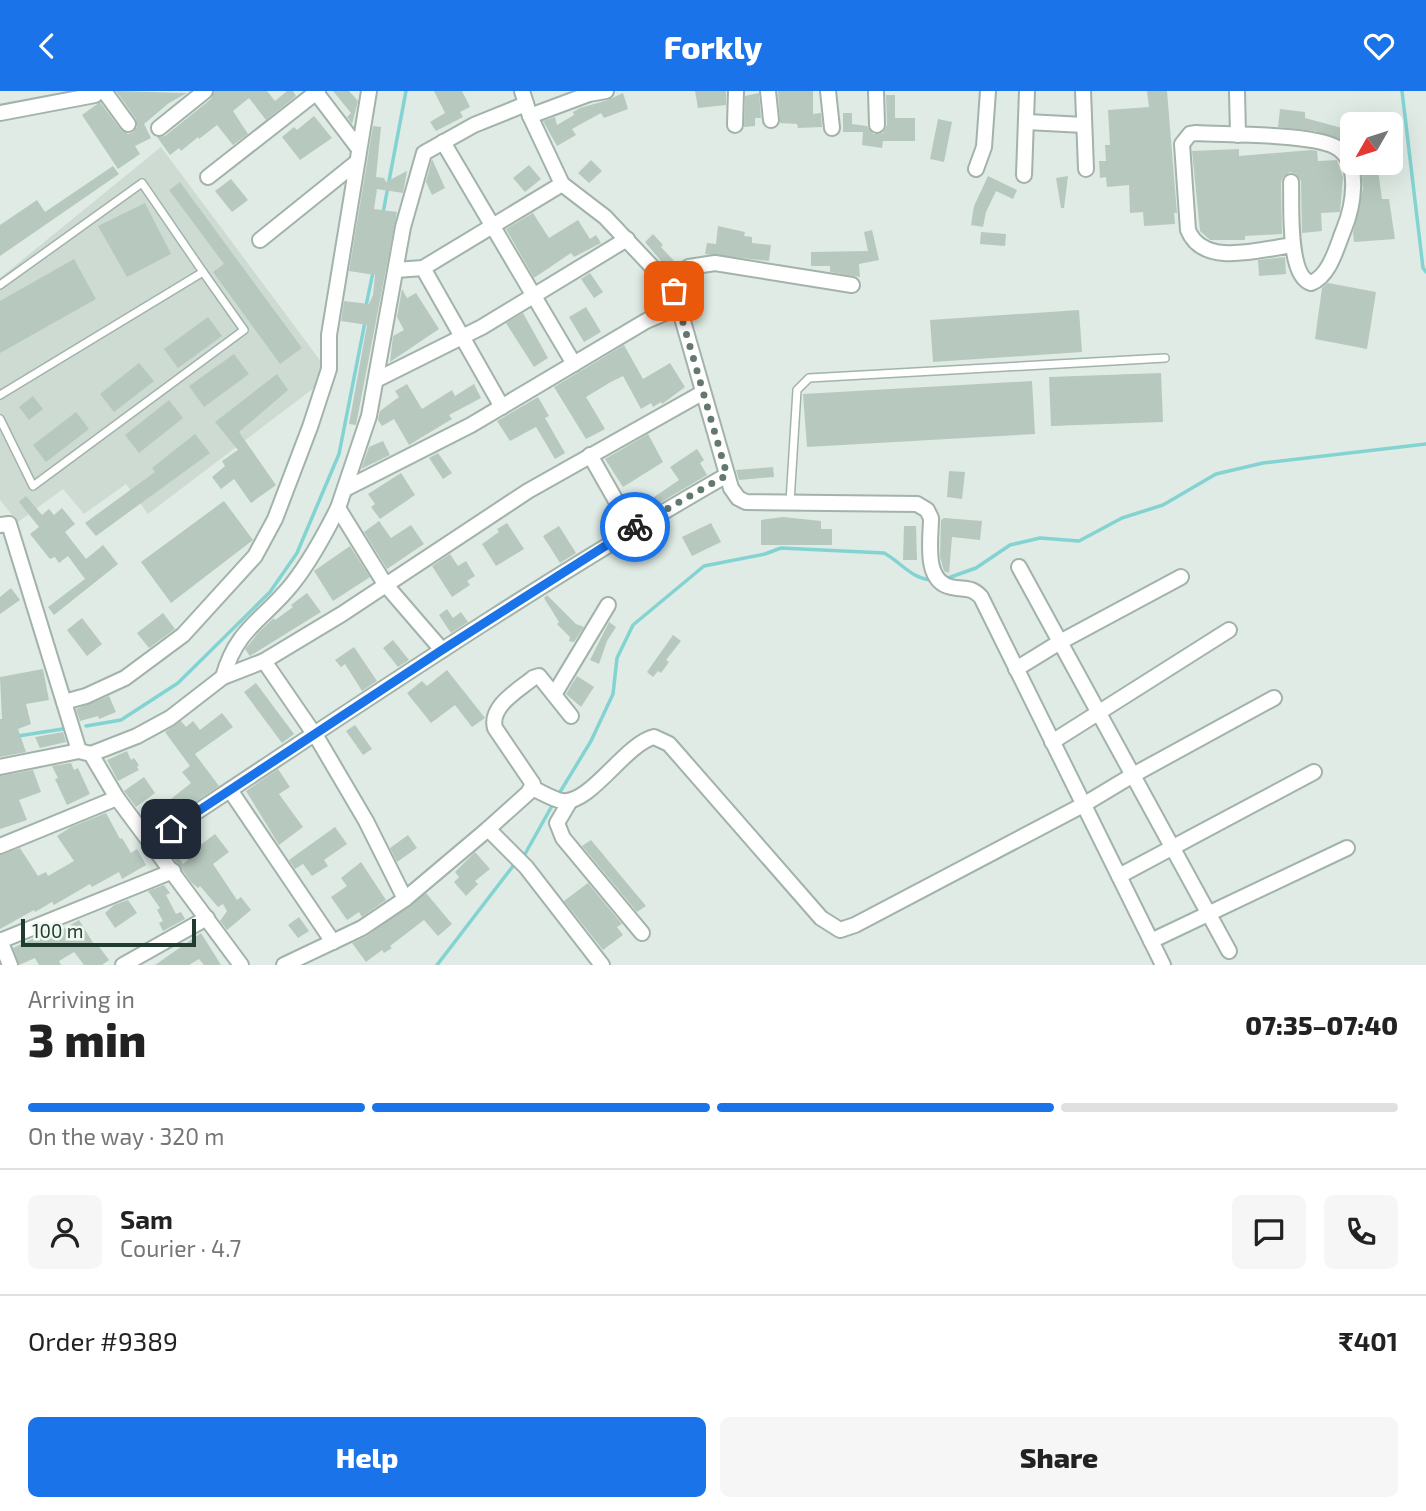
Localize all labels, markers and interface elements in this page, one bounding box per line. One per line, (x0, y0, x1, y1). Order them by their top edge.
icon: back (28, 27, 66, 65)
text: Forkly (664, 27, 762, 65)
icon: heart (1360, 27, 1398, 65)
north arrow (1340, 112, 1404, 175)
map controls (1340, 112, 1403, 175)
pin (644, 261, 704, 321)
icon: bag (655, 272, 693, 310)
courier (600, 492, 670, 562)
icon: bike (616, 508, 654, 546)
pin (141, 799, 201, 859)
icon: home (152, 810, 190, 848)
scale bar (21, 916, 196, 948)
text: 100 m (32, 919, 83, 942)
text: Arriving in (28, 985, 135, 1013)
text: 07:35–07:40 (1245, 1009, 1398, 1040)
text: 3 min (28, 1011, 146, 1066)
text: On the way · 320 m (28, 1122, 224, 1150)
button: person (28, 1195, 102, 1269)
button: chat (1232, 1195, 1306, 1269)
button: phone (1324, 1195, 1398, 1269)
text: Sam (120, 1203, 173, 1234)
text: Courier · 4.7 (120, 1234, 241, 1262)
text: Order #9389 (28, 1325, 178, 1356)
text: ₹401 (1338, 1325, 1398, 1356)
button: Help (28, 1417, 706, 1497)
button: Share (720, 1417, 1398, 1497)

